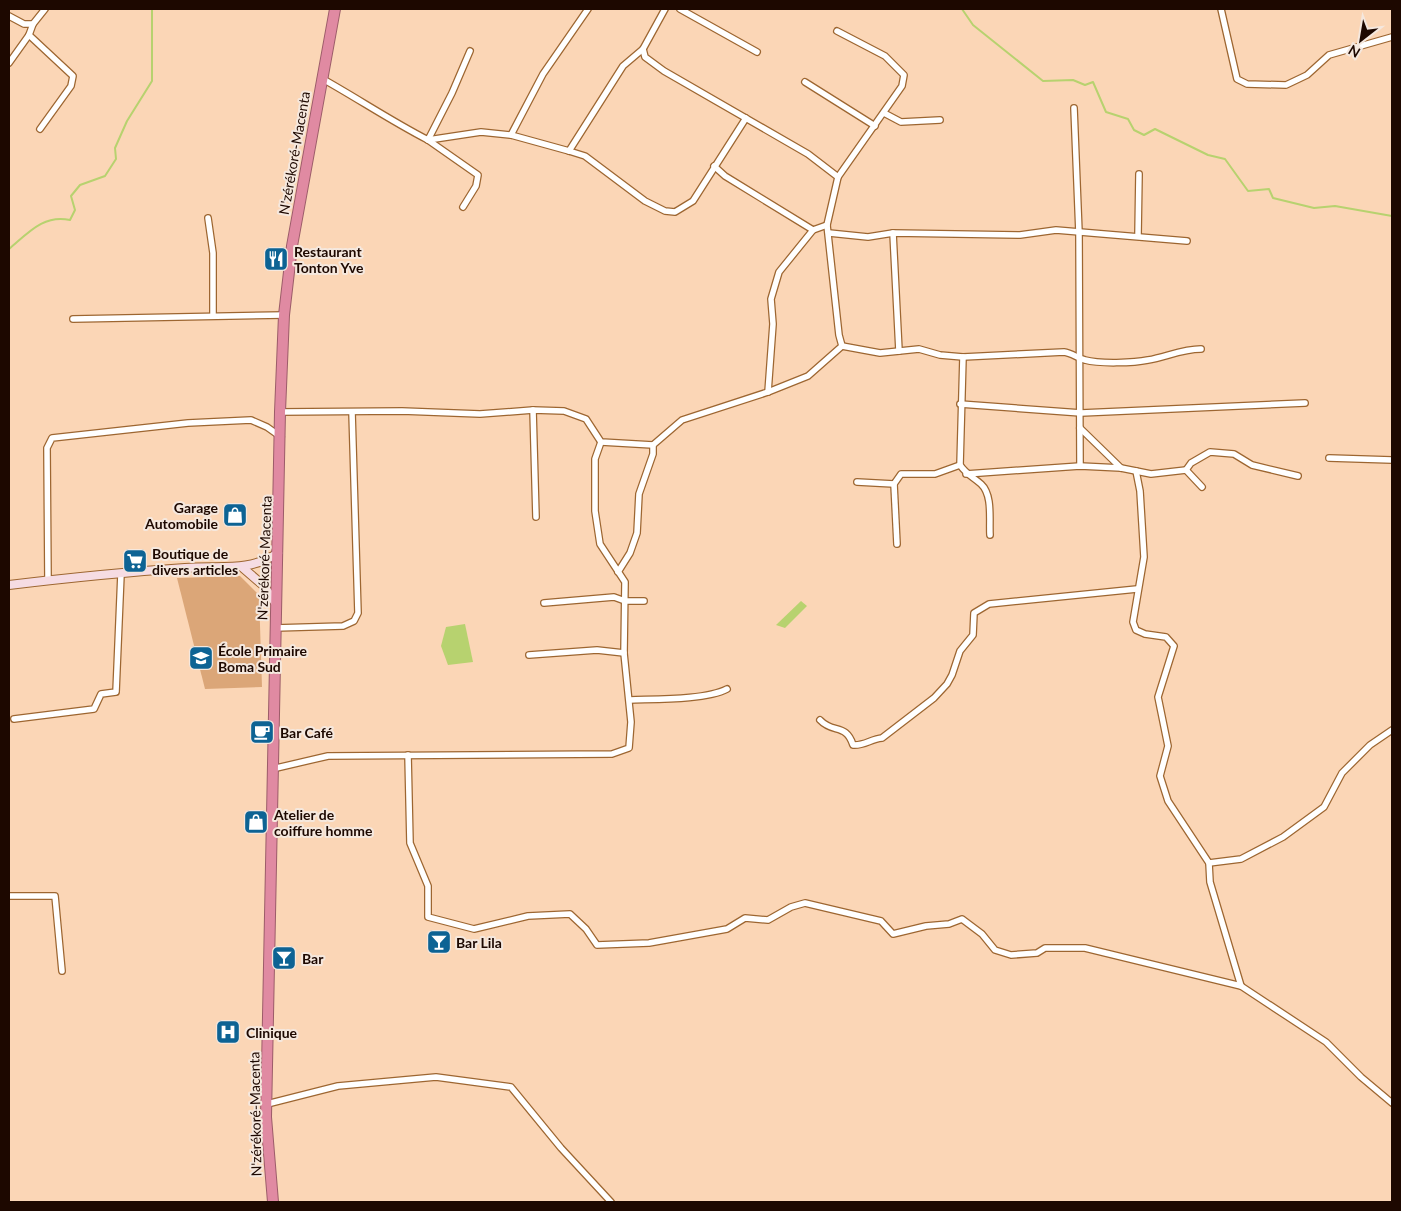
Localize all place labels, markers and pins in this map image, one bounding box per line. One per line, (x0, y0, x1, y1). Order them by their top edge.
place label: Restaurant Tonton Yve (294, 243, 364, 276)
restaurant icon: Restaurant Tonton Yve (263, 246, 289, 272)
place label: Garage Automobile (144, 499, 219, 532)
shop icon: Garage Automobile (222, 502, 248, 528)
place label: Boutique de divers articles (152, 545, 238, 578)
supermarket icon: Boutique de divers articles (122, 548, 148, 574)
place label: École Primaire Boma Sud (218, 642, 308, 675)
school or university icon: École Primaire Boma Sud (188, 645, 214, 671)
cafe icon: Bar Café (249, 719, 275, 745)
place label: Bar Café (280, 724, 334, 741)
place label: Atelier de coiffure homme (273, 806, 373, 839)
shop icon: Atelier de coiffure homme (243, 809, 269, 835)
bar icon: Bar Lila (426, 929, 452, 955)
place label: Bar Lila (456, 934, 502, 951)
bar icon: Bar (271, 945, 297, 971)
place label: Bar (302, 950, 324, 967)
hospital icon: Clinique (215, 1019, 241, 1045)
place label: Clinique (246, 1024, 298, 1041)

